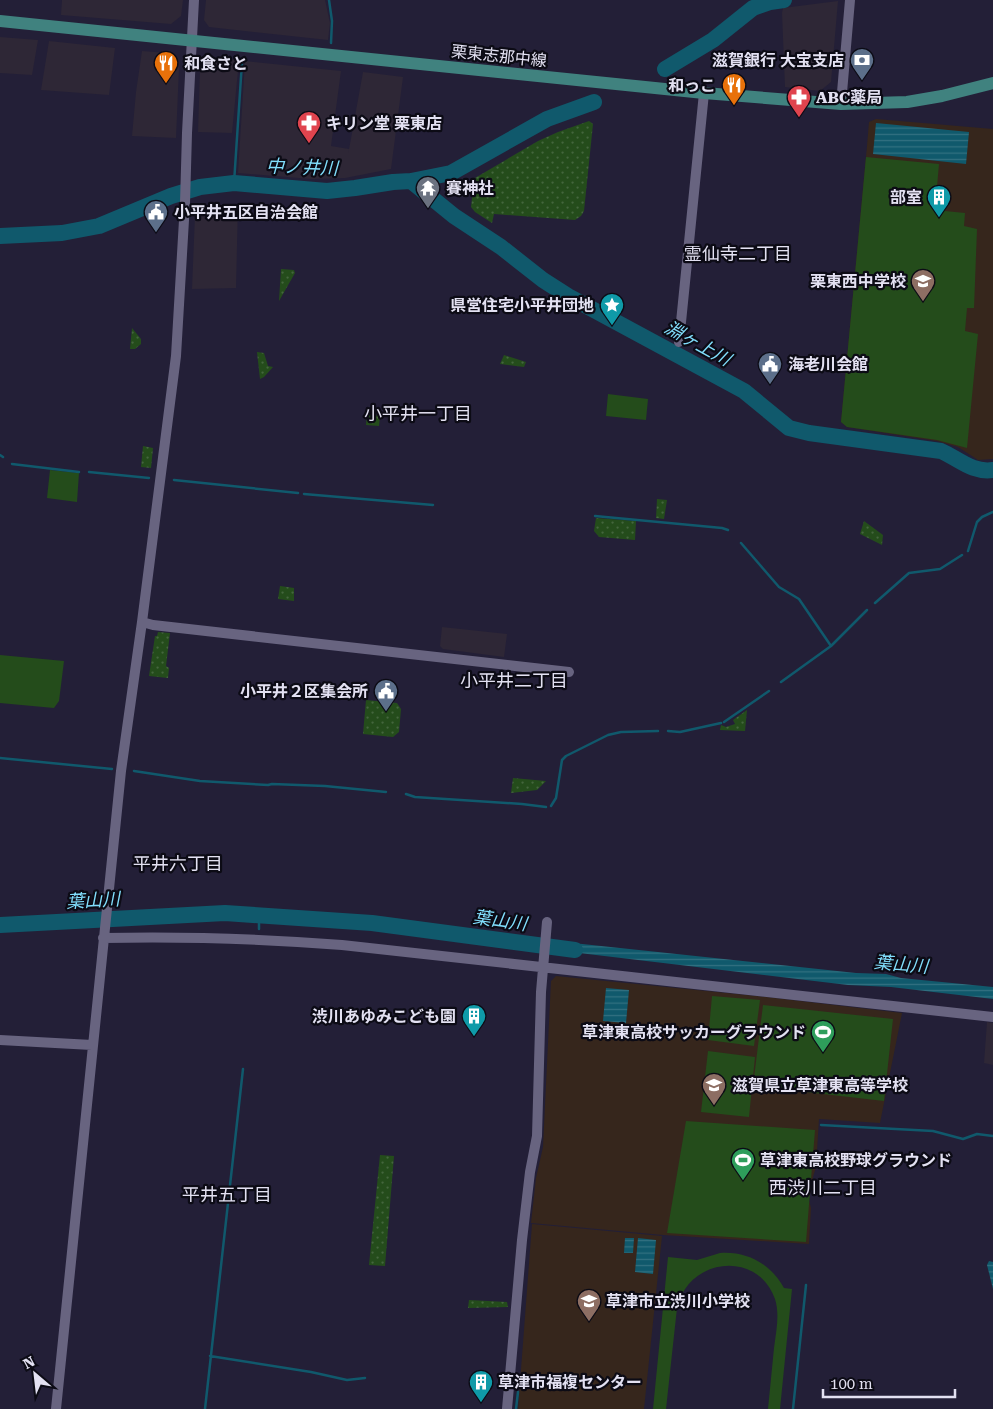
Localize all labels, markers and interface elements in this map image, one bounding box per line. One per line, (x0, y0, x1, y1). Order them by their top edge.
street label: 栗東志那中線 (450, 42, 548, 70)
bank icon: 滋賀銀行 大宝支店 (849, 47, 875, 81)
restaurant icon: 和食さと (153, 50, 179, 84)
place label: 滋賀銀行 大宝支店 (712, 51, 844, 70)
place label: 和食さと (184, 54, 248, 73)
restaurant icon: 和っこ (721, 72, 747, 106)
place label: 和っこ (668, 76, 716, 95)
pharmacy icon: ABC薬局 (786, 84, 812, 118)
place label: ABC薬局 (816, 88, 882, 107)
pharmacy icon: キリン堂 栗東店 (296, 110, 322, 144)
place label: キリン堂 栗東店 (326, 114, 442, 133)
water label: 中ノ井川 (266, 155, 340, 179)
temple icon: 賽神社 (415, 175, 441, 209)
place label: 賽神社 (446, 179, 494, 198)
building icon: 部室 (926, 184, 952, 218)
place label: 部室 (890, 188, 922, 207)
public building icon: 小平井五区自治会館 (143, 199, 169, 233)
place label: 小平井五区自治会館 (174, 203, 318, 222)
district label: 霊仙寺二丁目 (684, 243, 792, 264)
school or university icon: 栗東西中学校 (910, 268, 936, 302)
place label: 栗東西中学校 (810, 272, 906, 291)
place icon: 県営住宅小平井団地 (599, 292, 625, 326)
place label: 県営住宅小平井団地 (450, 296, 594, 315)
water label: 淵ヶ上川 (661, 316, 736, 371)
public building icon: 海老川会館 (757, 351, 783, 385)
place label: 海老川会館 (788, 355, 868, 374)
district label: 小平井一丁目 (364, 403, 472, 424)
district label: 小平井二丁目 (460, 670, 568, 691)
public building icon: 小平井２区集会所 (373, 678, 399, 712)
place label: 小平井２区集会所 (240, 682, 368, 701)
district label: 平井六丁目 (133, 853, 223, 874)
water label: 葉山川 (65, 888, 123, 912)
water label: 葉山川 (472, 906, 530, 934)
water label: 葉山川 (873, 951, 931, 977)
building icon: 渋川あゆみこども園 (461, 1003, 487, 1037)
place label: 渋川あゆみこども園 (312, 1007, 456, 1026)
sports icon: 草津東高校サッカーグラウンド (810, 1019, 836, 1053)
place label: 草津東高校サッカーグラウンド (582, 1023, 806, 1042)
school or university icon: 滋賀県立草津東高等学校 (701, 1072, 727, 1106)
place label: 滋賀県立草津東高等学校 (732, 1076, 908, 1095)
sports icon: 草津東高校野球グラウンド (730, 1147, 756, 1181)
place label: 草津東高校野球グラウンド (760, 1151, 952, 1170)
district label: 西渋川二丁目 (769, 1177, 877, 1198)
district label: 平井五丁目 (182, 1184, 272, 1205)
school or university icon: 草津市立渋川小学校 (576, 1288, 602, 1322)
place label: 草津市立渋川小学校 (606, 1292, 750, 1311)
north arrow (10, 1349, 60, 1399)
text: N (20, 1353, 38, 1372)
scale bar (823, 1366, 956, 1398)
building icon: 草津市福複センター (468, 1369, 494, 1403)
place label: 草津市福複センター (498, 1373, 642, 1392)
text: 100 m (830, 1375, 873, 1393)

